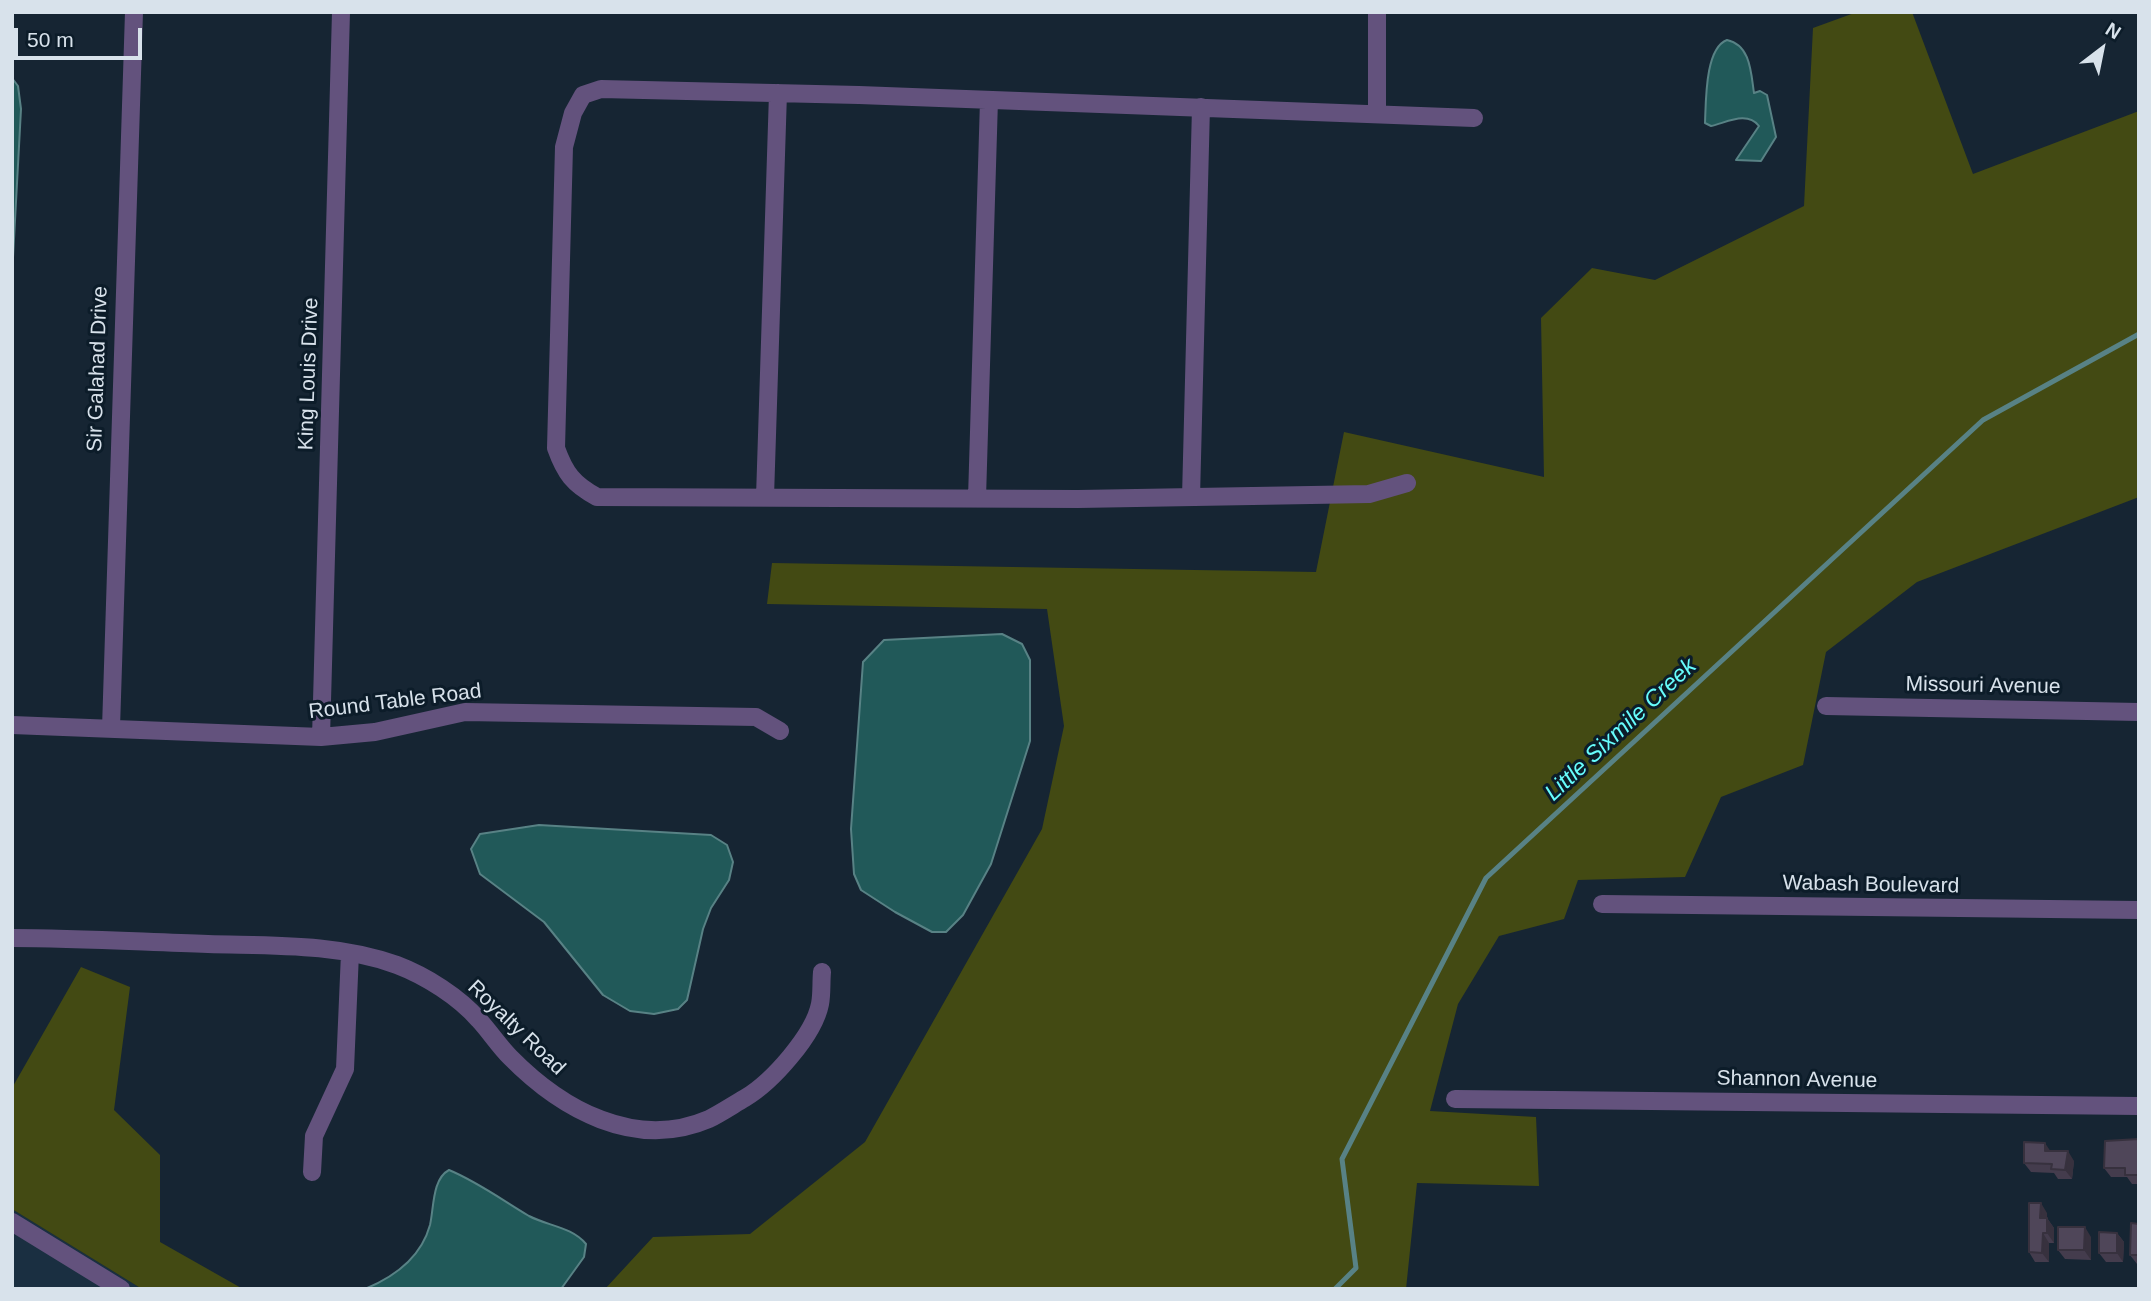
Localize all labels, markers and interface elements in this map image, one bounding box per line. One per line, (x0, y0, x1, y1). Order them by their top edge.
scale bar (18, 14, 145, 58)
north arrow (2067, 14, 2137, 84)
text: N (2102, 18, 2125, 43)
text: 50 m (27, 28, 74, 51)
street label: Sir Galahad Drive (83, 286, 113, 452)
street label: King Louis Drive (294, 297, 324, 451)
water label: Little Sixmile Creek (1540, 653, 1702, 807)
street label: Missouri Avenue (1905, 672, 2061, 700)
street label: Round Table Road (307, 679, 483, 725)
street label: Wabash Boulevard (1782, 871, 1960, 899)
street label: Royalty Road (462, 975, 570, 1081)
street label: Shannon Avenue (1716, 1066, 1878, 1094)

